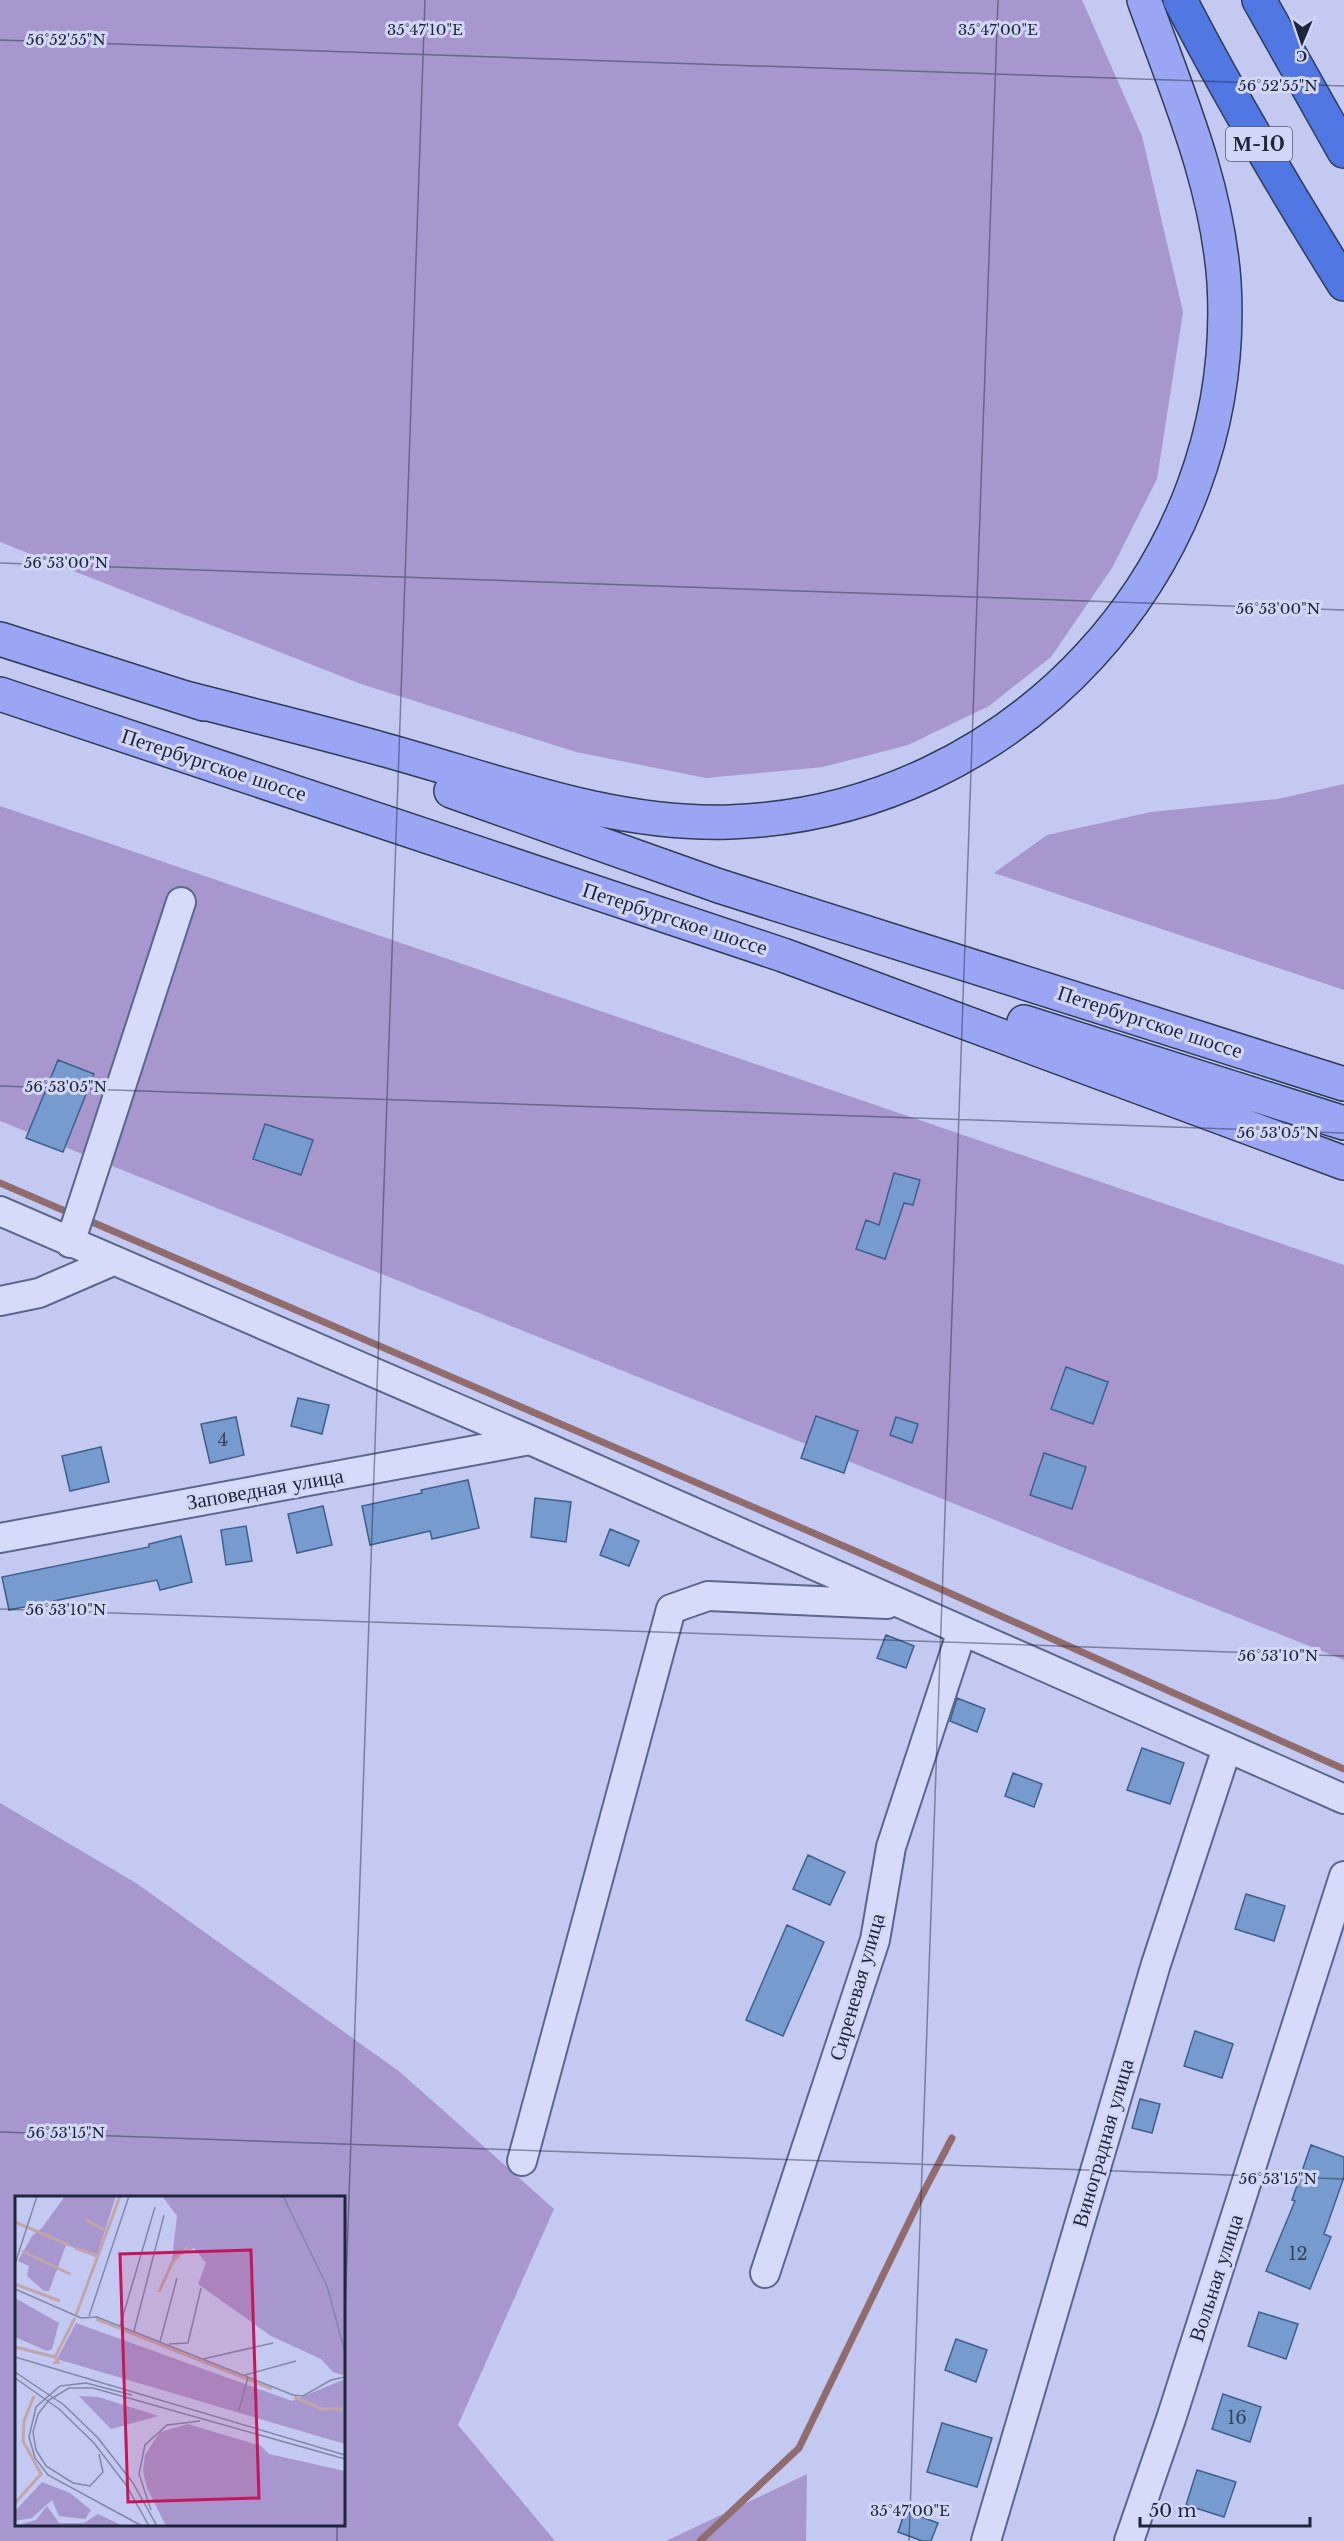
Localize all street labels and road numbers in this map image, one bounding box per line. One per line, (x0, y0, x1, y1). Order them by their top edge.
road number: М-10 (1226, 127, 1292, 161)
street label: Петербургское шоссе (118, 723, 310, 807)
street label: Петербургское шоссе (579, 877, 771, 961)
street label: Петербургское шоссе (1054, 980, 1246, 1064)
street label: Заповедная улица (184, 1462, 346, 1516)
street label: Сиреневая улица (824, 1910, 891, 2064)
street label: Виноградная улица (1066, 2055, 1140, 2230)
street label: Вольная улица (1183, 2210, 1249, 2345)

